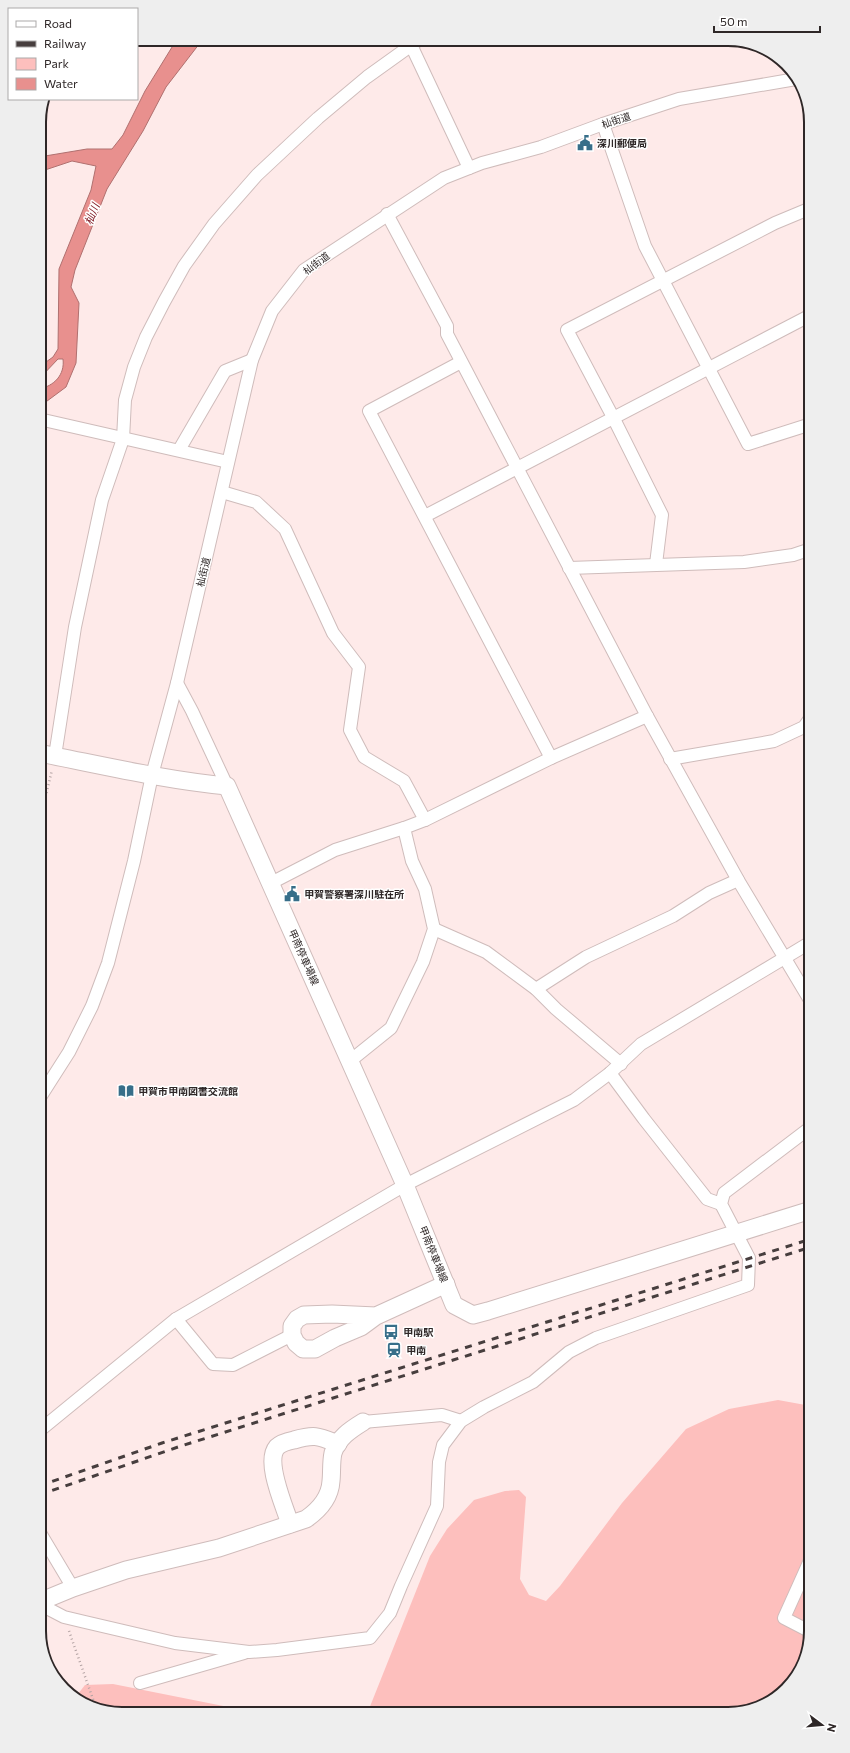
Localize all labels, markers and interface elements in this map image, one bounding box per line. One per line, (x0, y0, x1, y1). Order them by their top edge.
legend (8, 8, 138, 100)
scale bar (714, 8, 820, 34)
text: 50 m (720, 14, 748, 28)
text: Road (44, 16, 72, 30)
text: Railway (44, 36, 86, 50)
text: Park (44, 56, 70, 70)
text: Water (44, 76, 78, 90)
street label: 杣街道 (600, 110, 632, 130)
public building icon: 深川郵便局 (576, 134, 594, 152)
place label: 深川郵便局 (597, 137, 647, 149)
water label: 杣川 (82, 200, 102, 226)
street label: 杣街道 (300, 249, 332, 277)
street label: 杣街道 (194, 556, 212, 588)
public building icon: 甲賀警察署深川駐在所 (283, 885, 301, 903)
place label: 甲賀警察署深川駐在所 (304, 888, 404, 900)
street label: 甲南停車場線 (286, 927, 322, 987)
library icon: 甲賀市甲南図書交流館 (117, 1082, 135, 1100)
place label: 甲賀市甲南図書交流館 (138, 1085, 238, 1097)
street label: 甲南停車場線 (417, 1224, 451, 1284)
bus stop icon: 甲南駅 (382, 1323, 400, 1341)
place label: 甲南駅 (403, 1326, 434, 1338)
station icon: 甲南 (385, 1341, 403, 1359)
place label: 甲南 (406, 1344, 426, 1356)
north arrow (802, 1705, 842, 1745)
text: N (825, 1722, 839, 1734)

